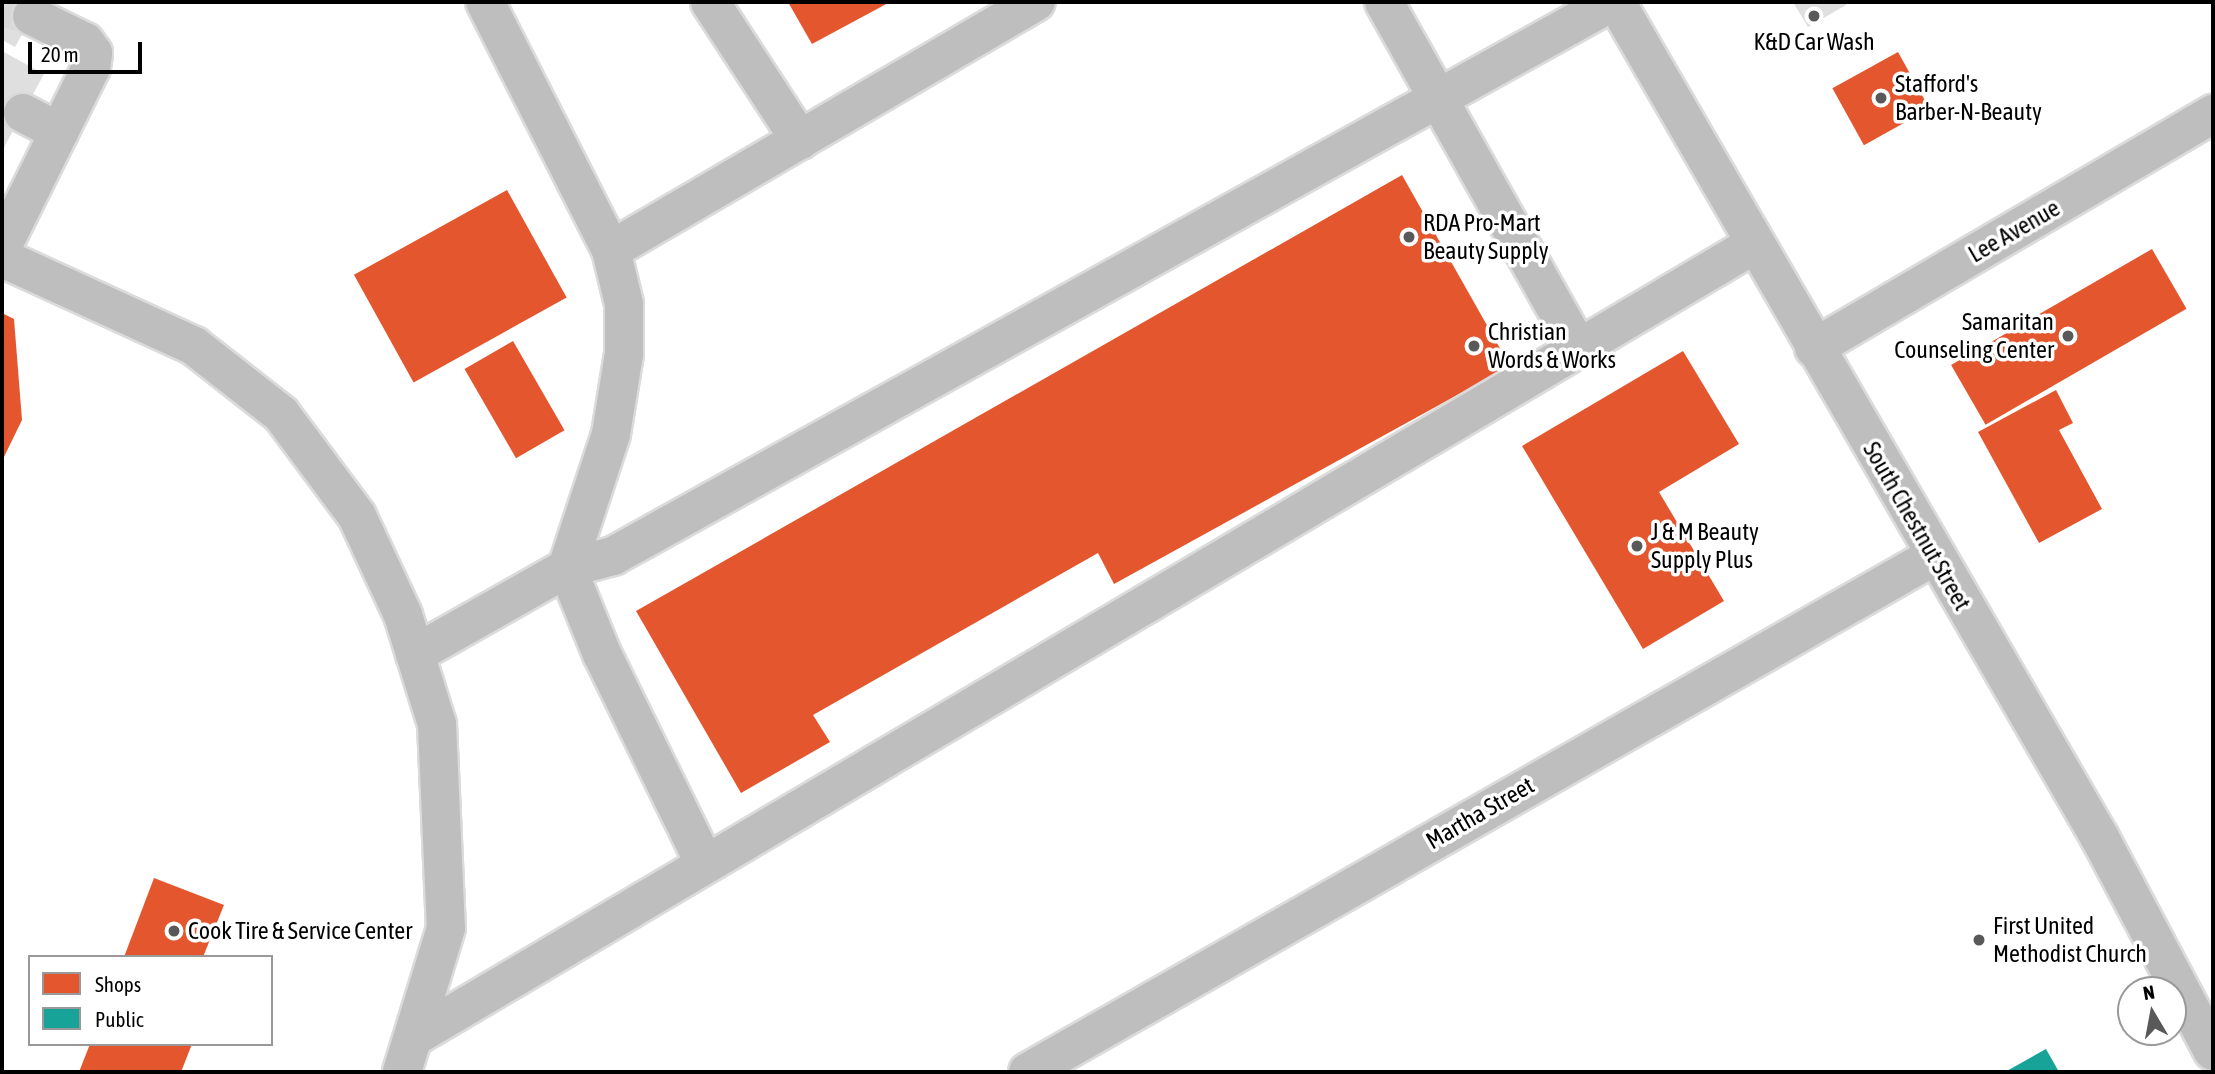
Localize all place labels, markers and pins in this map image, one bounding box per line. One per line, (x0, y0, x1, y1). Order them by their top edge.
marker: K&D Car Wash (1806, 8, 1822, 24)
place label: K&D Car Wash (1753, 28, 1875, 56)
place label: Stafford's Barber-N-Beauty (1895, 70, 2042, 126)
marker: Stafford's Barber-N-Beauty (1873, 90, 1889, 106)
place label: RDA Pro-Mart Beauty Supply (1423, 209, 1549, 265)
marker: RDA Pro-Mart Beauty Supply (1401, 229, 1417, 245)
place label: Samaritan Counseling Center (1894, 308, 2054, 364)
place label: Christian Words & Works (1488, 318, 1616, 374)
marker: Samaritan Counseling Center (2060, 328, 2076, 344)
marker: Christian Words & Works (1466, 338, 1482, 354)
place label: J & M Beauty Supply Plus (1651, 518, 1759, 574)
marker: J & M Beauty Supply Plus (1629, 538, 1645, 554)
place label: First United Methodist Church (1993, 912, 2147, 968)
place label: Cook Tire & Service Center (188, 917, 412, 945)
marker: Cook Tire & Service Center (166, 923, 182, 939)
marker: First United Methodist Church (1971, 932, 1987, 948)

